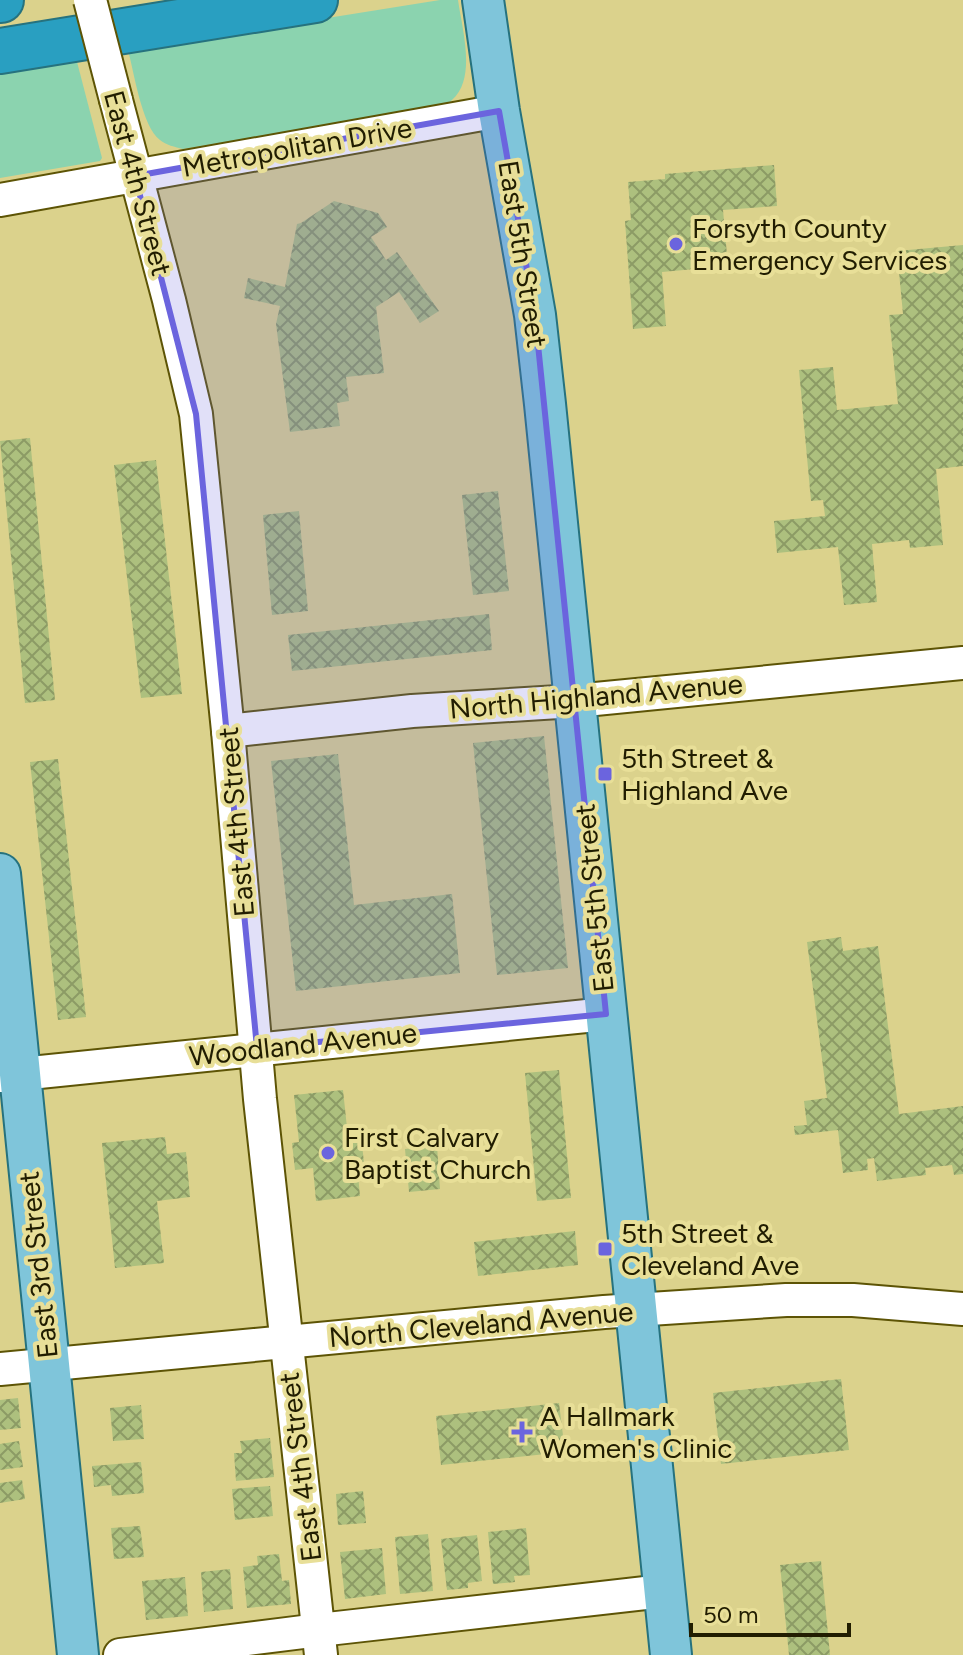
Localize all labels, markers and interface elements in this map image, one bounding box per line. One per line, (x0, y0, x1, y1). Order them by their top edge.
street label: East 4th Street (97, 87, 179, 279)
street label: Metropolitan Drive (179, 110, 415, 184)
street label: East 5th Street (491, 158, 555, 350)
place label: Forsyth County Emergency Services (692, 211, 947, 277)
marker: Forsyth County Emergency Services (667, 235, 685, 253)
street label: North Highland Avenue (448, 666, 744, 726)
street label: East 4th Street (211, 726, 261, 918)
place label: 5th Street & Highland Ave (621, 741, 788, 807)
marker: 5th Street & Highland Ave (596, 765, 614, 783)
street label: East 5th Street (567, 802, 621, 994)
street label: Woodland Avenue (187, 1015, 419, 1073)
place label: First Calvary Baptist Church (344, 1120, 531, 1186)
marker: First Calvary Baptist Church (319, 1144, 337, 1162)
street label: East 3rd Street (11, 1170, 65, 1360)
place label: 5th Street & Cleveland Ave (621, 1216, 799, 1282)
marker: 5th Street & Cleveland Ave (596, 1240, 614, 1258)
street label: North Cleveland Avenue (327, 1294, 635, 1354)
street label: East 4th Street (272, 1370, 328, 1564)
place label: A Hallmark Women's Clinic (540, 1399, 732, 1465)
marker: A Hallmark Women's Clinic (511, 1421, 533, 1443)
scale bar (691, 1587, 849, 1637)
text: 50 m (703, 1600, 759, 1629)

